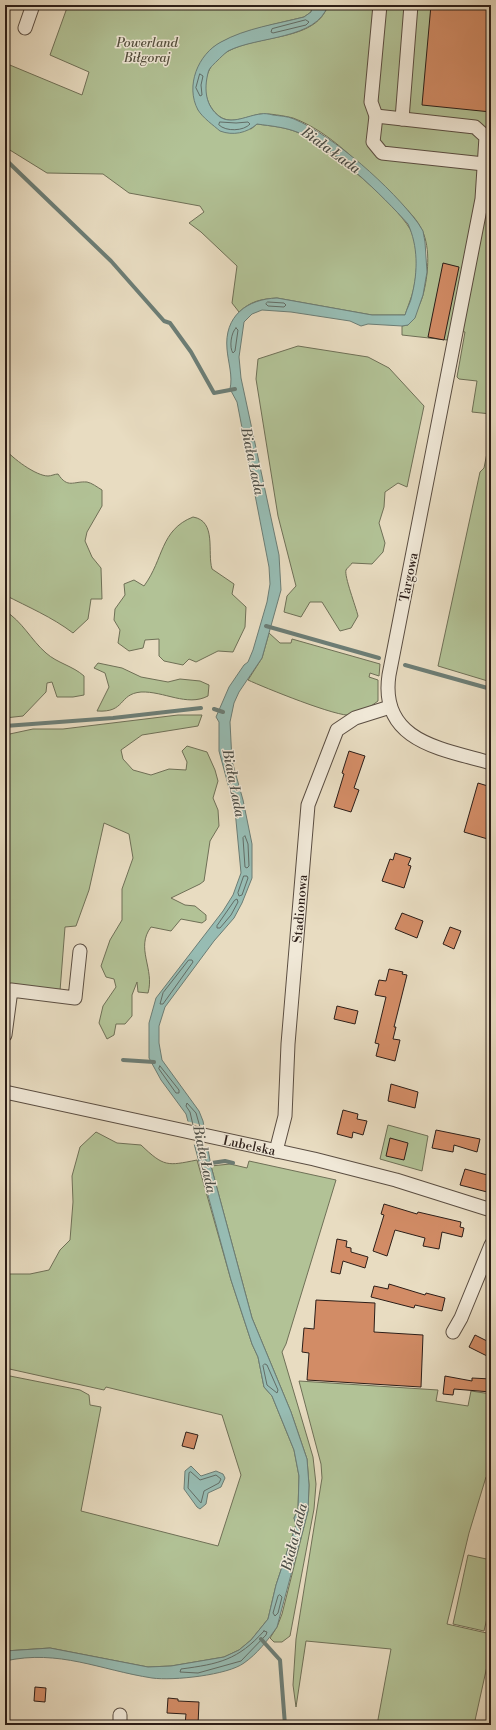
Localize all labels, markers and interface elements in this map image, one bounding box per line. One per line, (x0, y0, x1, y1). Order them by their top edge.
park label: Powerland Biłgoraj (115, 35, 178, 66)
water label: Biała Łada (297, 123, 364, 178)
water label: Biała Łada (236, 425, 268, 497)
street label: Targowa (396, 551, 422, 603)
water label: Biała Łada (217, 747, 248, 819)
street label: Stadionowa (289, 874, 311, 943)
water label: Biała Łada (188, 1123, 220, 1195)
street label: Lubelska (221, 1132, 277, 1160)
water label: Biała Łada (278, 1502, 312, 1574)

